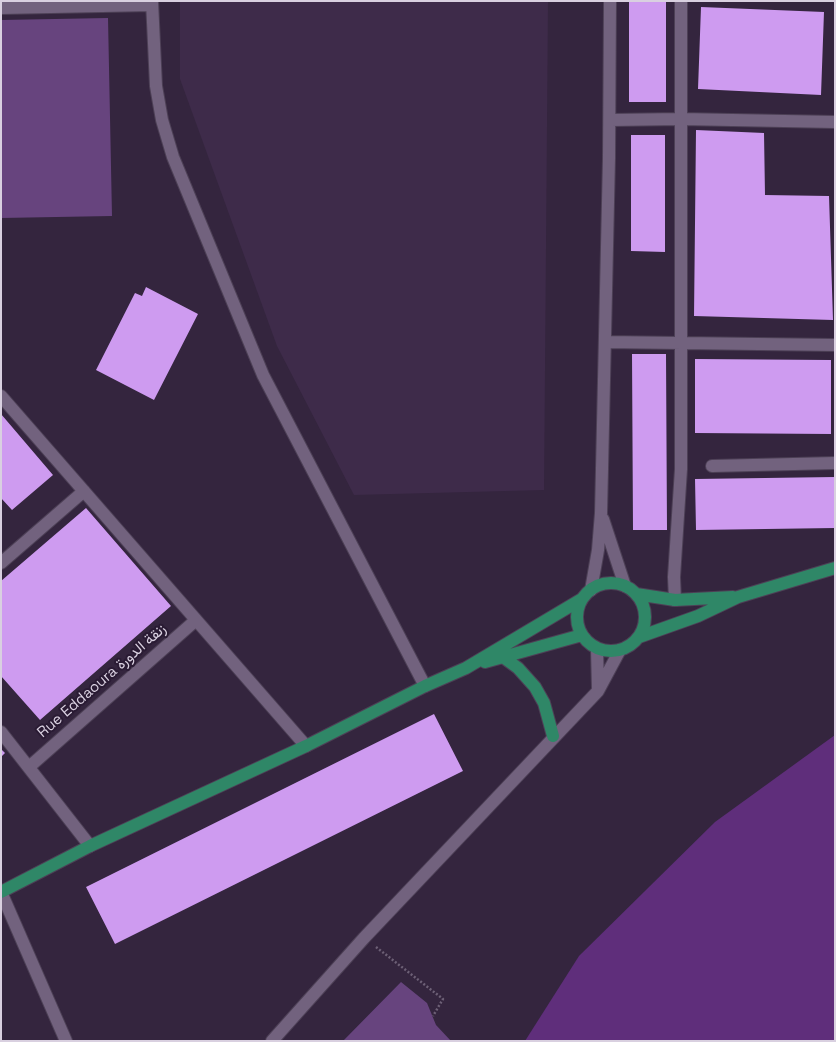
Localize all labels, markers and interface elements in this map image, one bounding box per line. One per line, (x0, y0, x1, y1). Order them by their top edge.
street label: Rue Eddaoura زنقة الدورة (34, 620, 170, 742)

